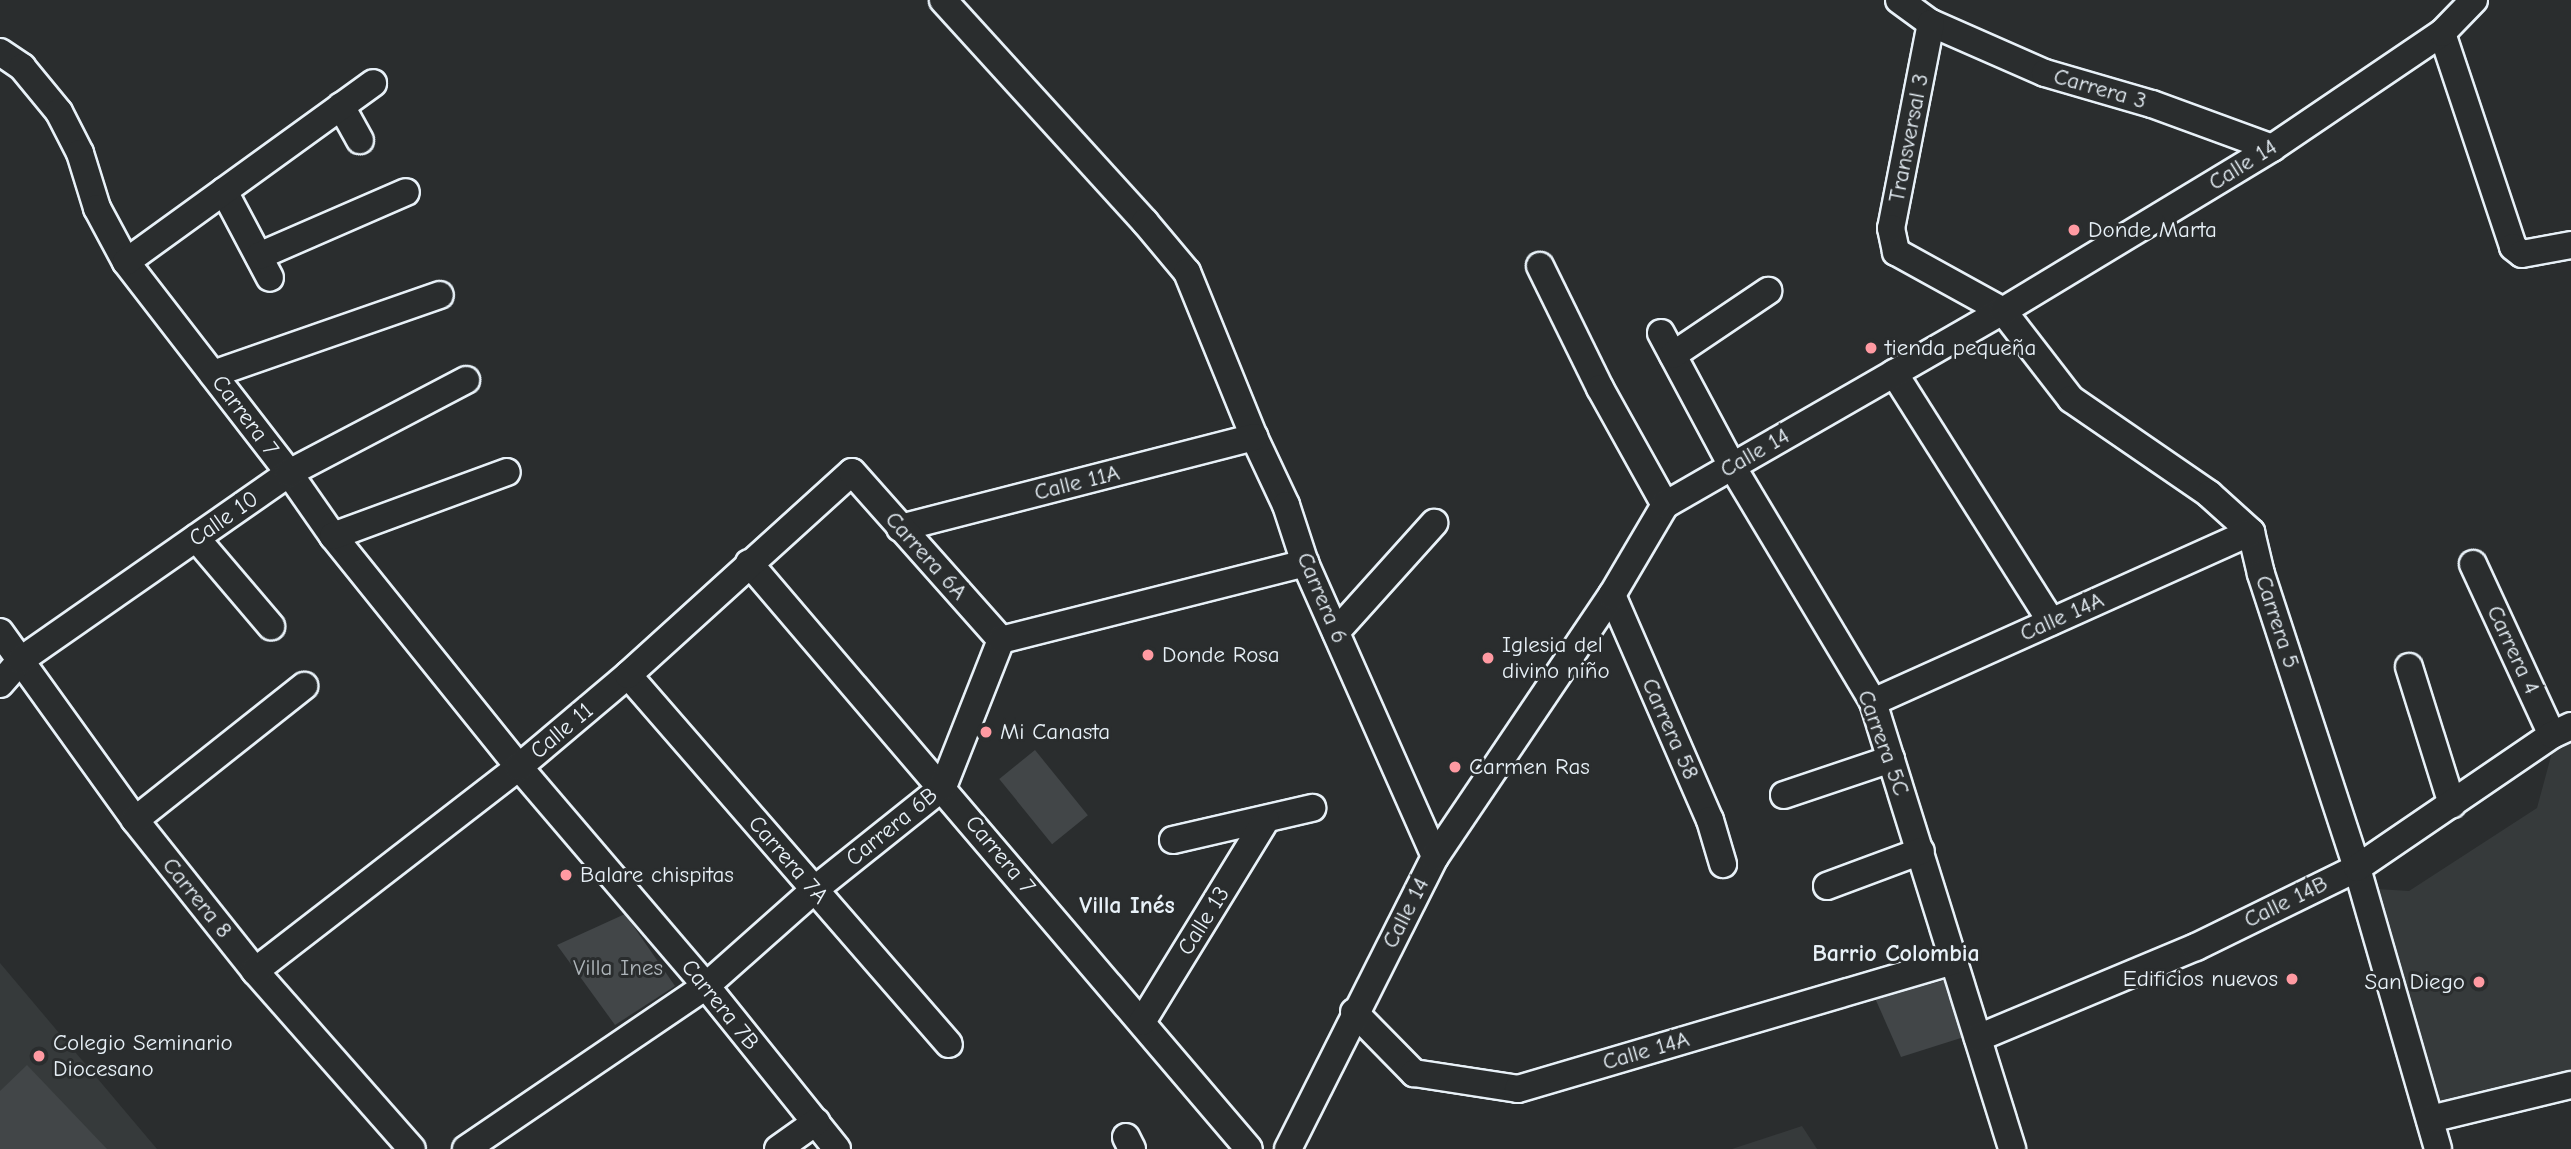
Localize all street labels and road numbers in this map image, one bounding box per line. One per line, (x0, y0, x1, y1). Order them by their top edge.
street label: Carrera 3 (2050, 63, 2150, 115)
street label: Transversal 3 (1883, 71, 1935, 205)
street label: Calle 14 (2204, 133, 2282, 197)
street label: Carrera 7 (206, 370, 284, 462)
street label: Calle 14 (1715, 422, 1795, 484)
street label: Calle 11A (1032, 459, 1122, 507)
street label: Calle 10 (184, 485, 264, 553)
street label: Carrera 6A (879, 506, 973, 606)
street label: Carrera 6 (1291, 548, 1353, 648)
street label: Carrera 5 (2249, 572, 2305, 672)
street label: Calle 14A (2016, 586, 2108, 648)
street label: Carrera 4 (2480, 601, 2546, 699)
street label: Carrera 58 (1635, 674, 1705, 784)
street label: Carrera 5C (1851, 687, 1915, 799)
street label: Calle 11 (525, 697, 599, 765)
street label: Carrera 6B (840, 782, 944, 872)
street label: Carrera 7A (742, 810, 834, 910)
street label: Carrera 7 (959, 810, 1041, 900)
street label: Carrera 8 (156, 852, 238, 944)
street label: Calle 14B (2240, 870, 2332, 934)
street label: Calle 14 (1377, 873, 1435, 953)
street label: Calle 13 (1172, 881, 1236, 961)
street label: Carrera 7B (675, 954, 765, 1056)
street label: Calle 14A (1600, 1025, 1692, 1077)

